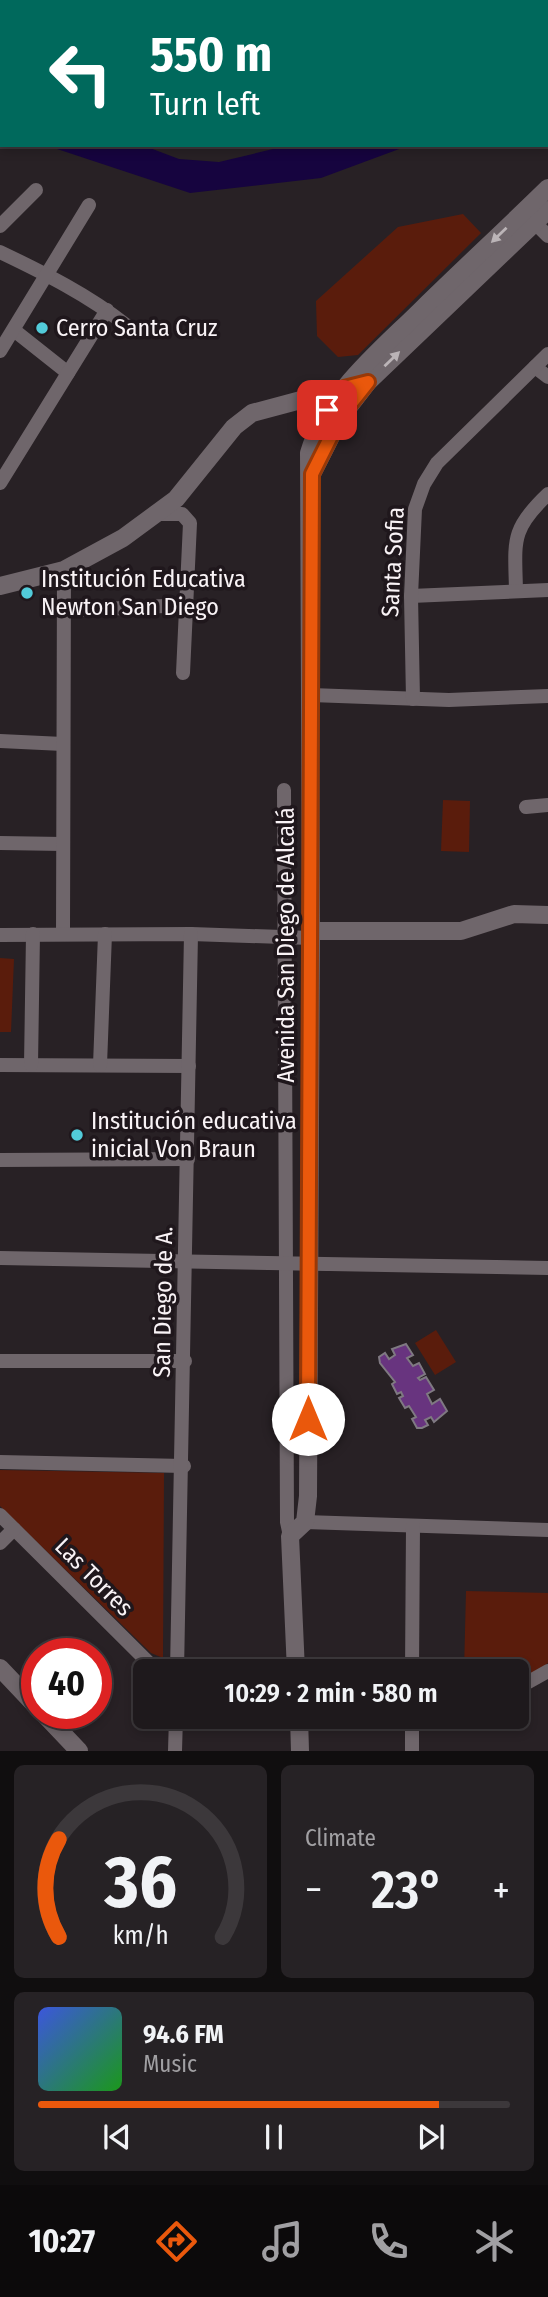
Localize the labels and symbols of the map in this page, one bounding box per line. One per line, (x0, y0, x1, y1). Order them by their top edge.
one-way arrow (491, 227, 508, 243)
place label: Cerro Santa Cruz (56, 314, 218, 342)
marker: Cerro Santa Cruz (34, 320, 50, 336)
one-way arrow (383, 352, 400, 368)
pin (297, 380, 357, 440)
street label: Santa Sofia (376, 506, 410, 618)
place label: Institución Educativa Newton San Diego (41, 565, 246, 621)
marker: Institución Educativa Newton San Diego (19, 585, 35, 601)
street label: Avenida San Diego de Alcalá (272, 807, 300, 1083)
place label: Institución educativa inicial Von Braun (91, 1107, 297, 1163)
marker: Institución educativa inicial Von Braun (69, 1127, 85, 1143)
street label: San Diego de A. (148, 1226, 178, 1378)
position arrow (271, 1382, 345, 1456)
street label: Las Torres (49, 1532, 139, 1622)
speed limit sign: 40 (21, 1638, 112, 1729)

